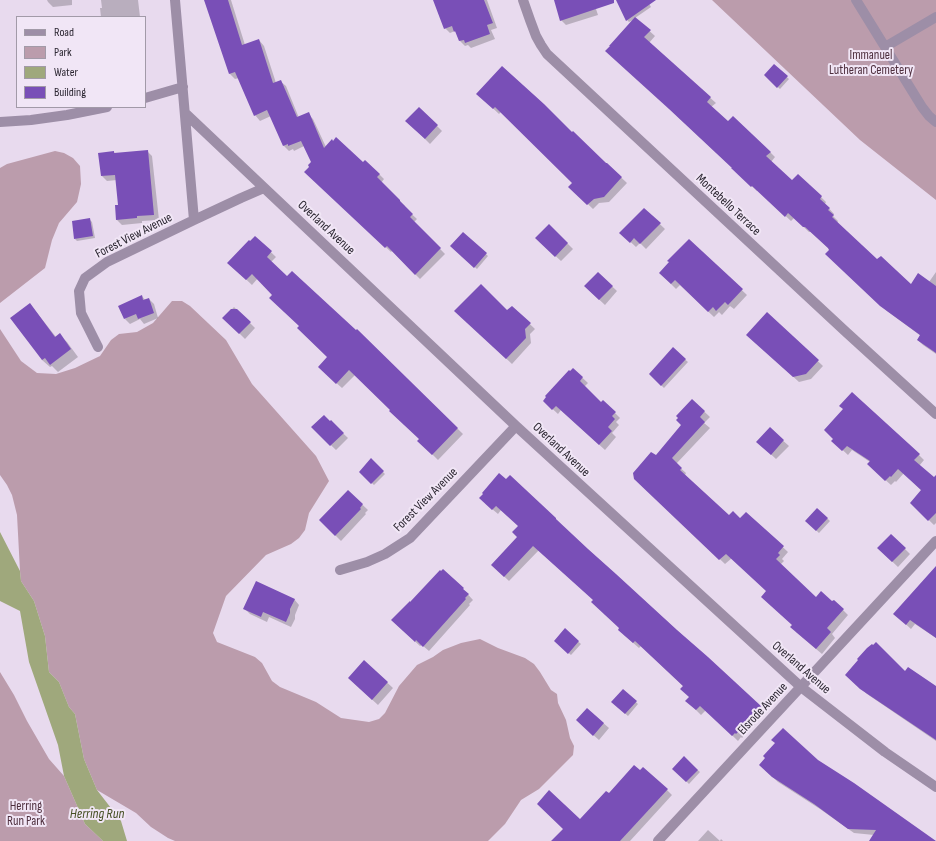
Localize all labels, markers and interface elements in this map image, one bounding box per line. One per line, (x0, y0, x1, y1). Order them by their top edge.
legend (16, 16, 146, 108)
text: Road (54, 25, 74, 40)
text: Park (54, 45, 72, 60)
park label: Immanuel Lutheran Cemetery (829, 48, 913, 79)
text: Water (54, 65, 78, 80)
text: Building (54, 85, 86, 100)
street label: Montebello Terrace (692, 171, 764, 239)
street label: Overland Avenue (294, 198, 358, 258)
street label: Forest View Avenue (93, 210, 175, 262)
street label: Overland Avenue (529, 420, 593, 480)
street label: Forest View Avenue (391, 465, 461, 535)
street label: Overland Avenue (769, 638, 833, 698)
street label: Elsrode Avenue (735, 680, 791, 738)
park label: Herring Run Park (7, 799, 45, 830)
water label: Herring Run (70, 806, 124, 822)

